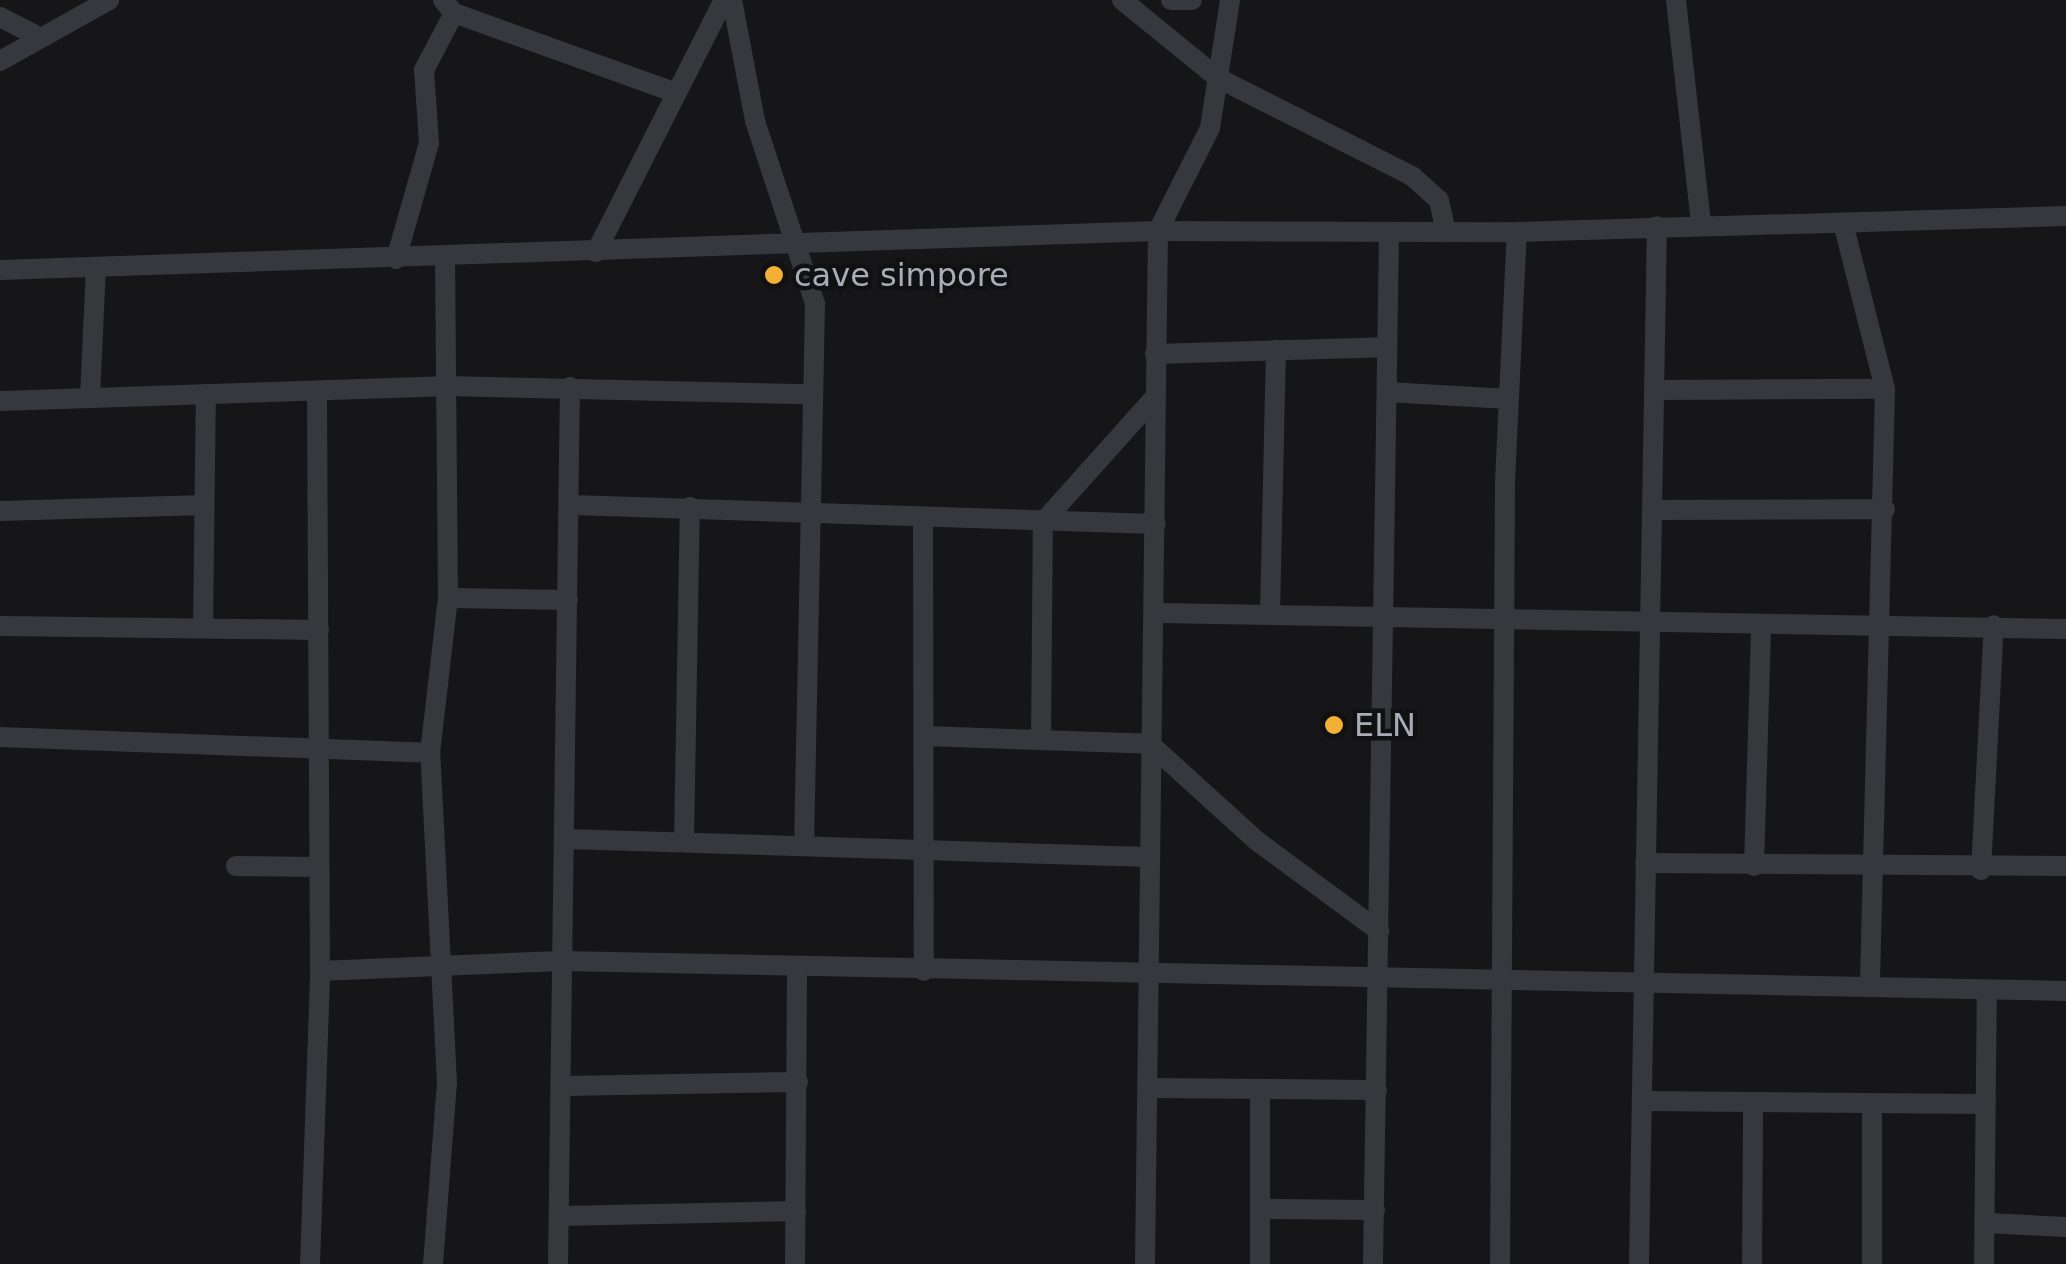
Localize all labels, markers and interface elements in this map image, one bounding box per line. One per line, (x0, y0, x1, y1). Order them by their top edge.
place label: cave simpore (794, 256, 1009, 294)
marker: cave simpore (763, 264, 785, 286)
place label: ELN (1354, 706, 1416, 744)
marker: ELN (1323, 714, 1345, 736)

